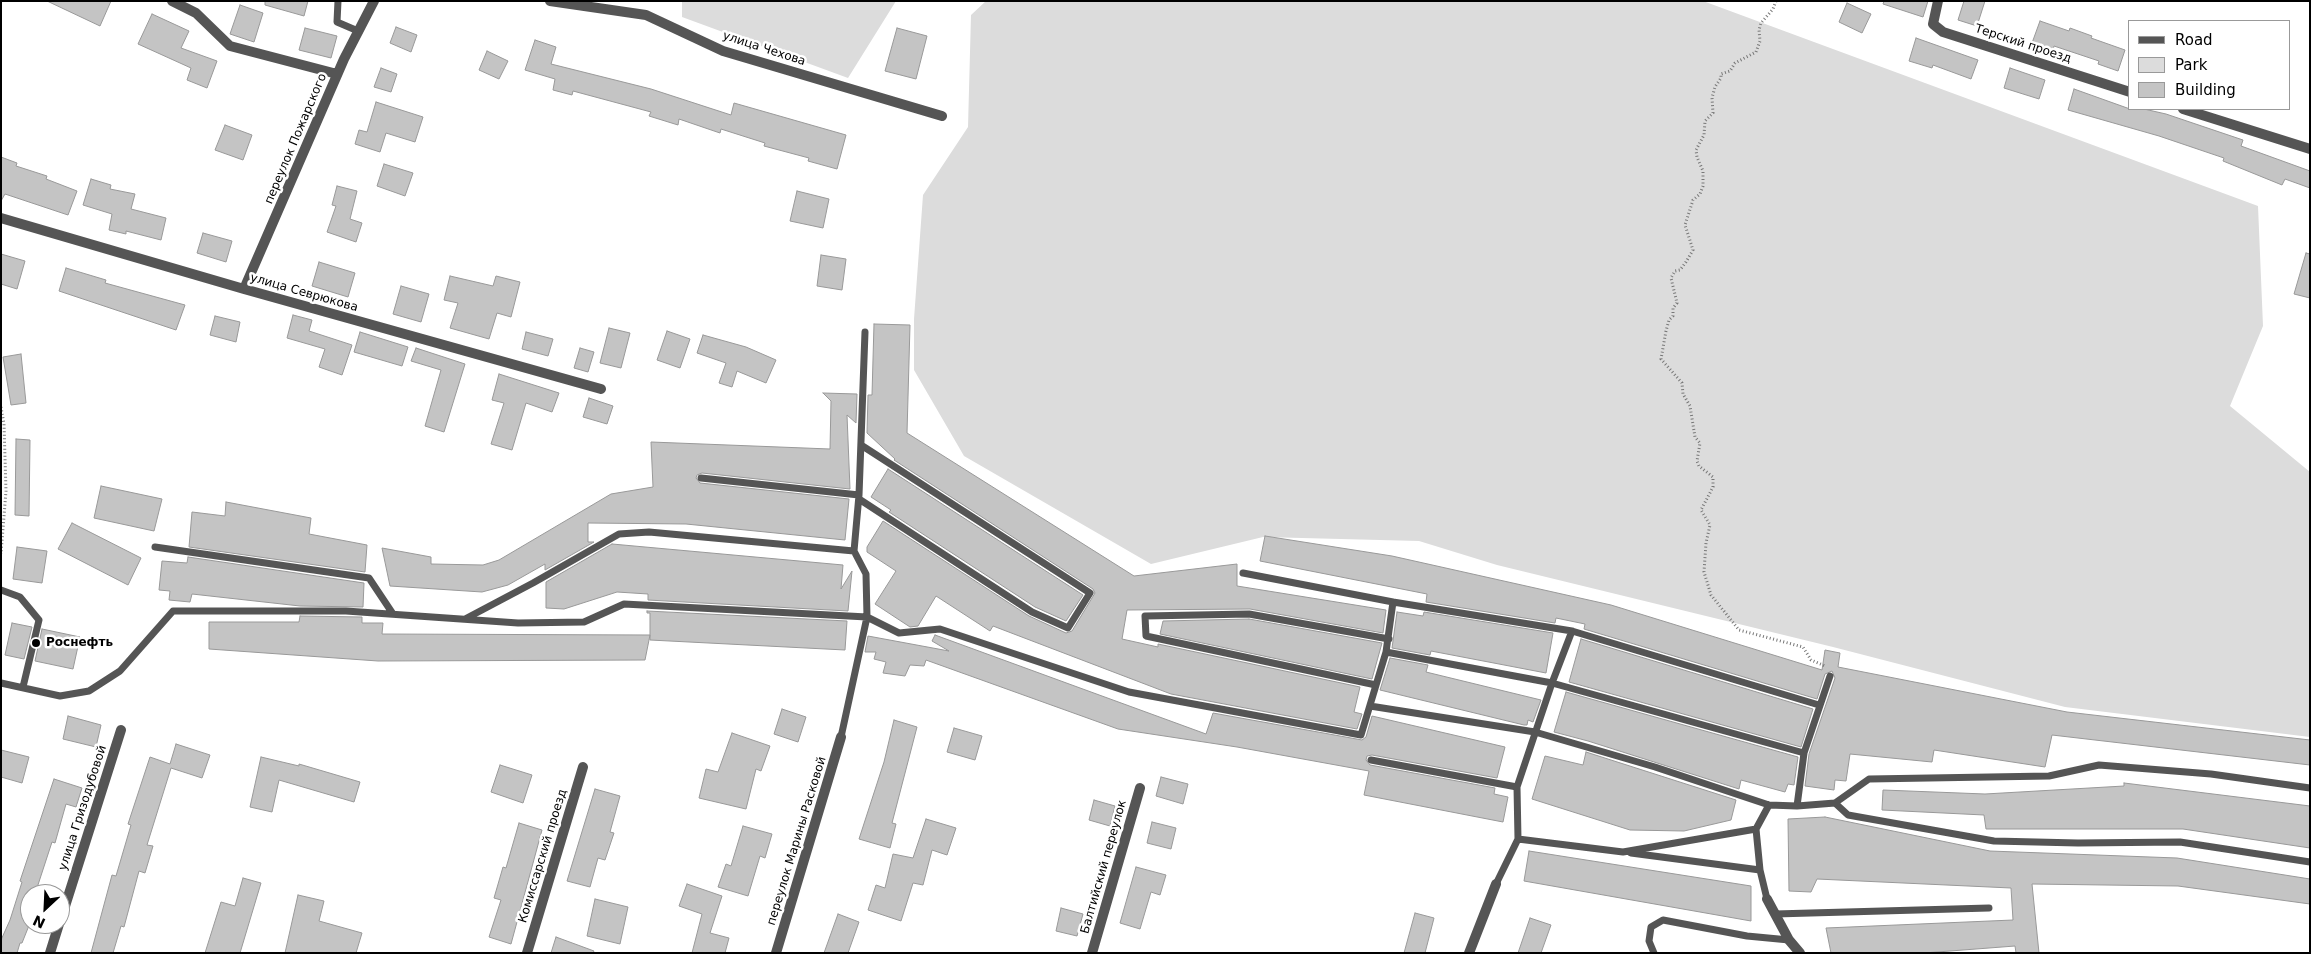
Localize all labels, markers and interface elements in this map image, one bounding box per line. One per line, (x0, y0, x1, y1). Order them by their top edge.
legend (2128, 20, 2291, 110)
street label: Терский проезд (1973, 22, 2073, 66)
street label: улица Чехова (721, 29, 807, 69)
text: Road (2175, 31, 2213, 49)
text: Park (2175, 56, 2207, 74)
street label: переулок Пожарского (262, 72, 330, 206)
text: Building (2175, 81, 2236, 99)
street label: улица Севрюкова (248, 271, 360, 315)
place label: Роснефть (46, 636, 113, 650)
marker: Роснефть (30, 637, 42, 649)
street label: улица Гризодубовой (56, 744, 110, 872)
street label: переулок Марины Расковой (764, 755, 830, 927)
street label: Комиссарский проезд (516, 787, 570, 925)
street label: Балтийский переулок (1078, 798, 1130, 936)
north arrow (20, 884, 70, 934)
text: N (30, 912, 48, 931)

